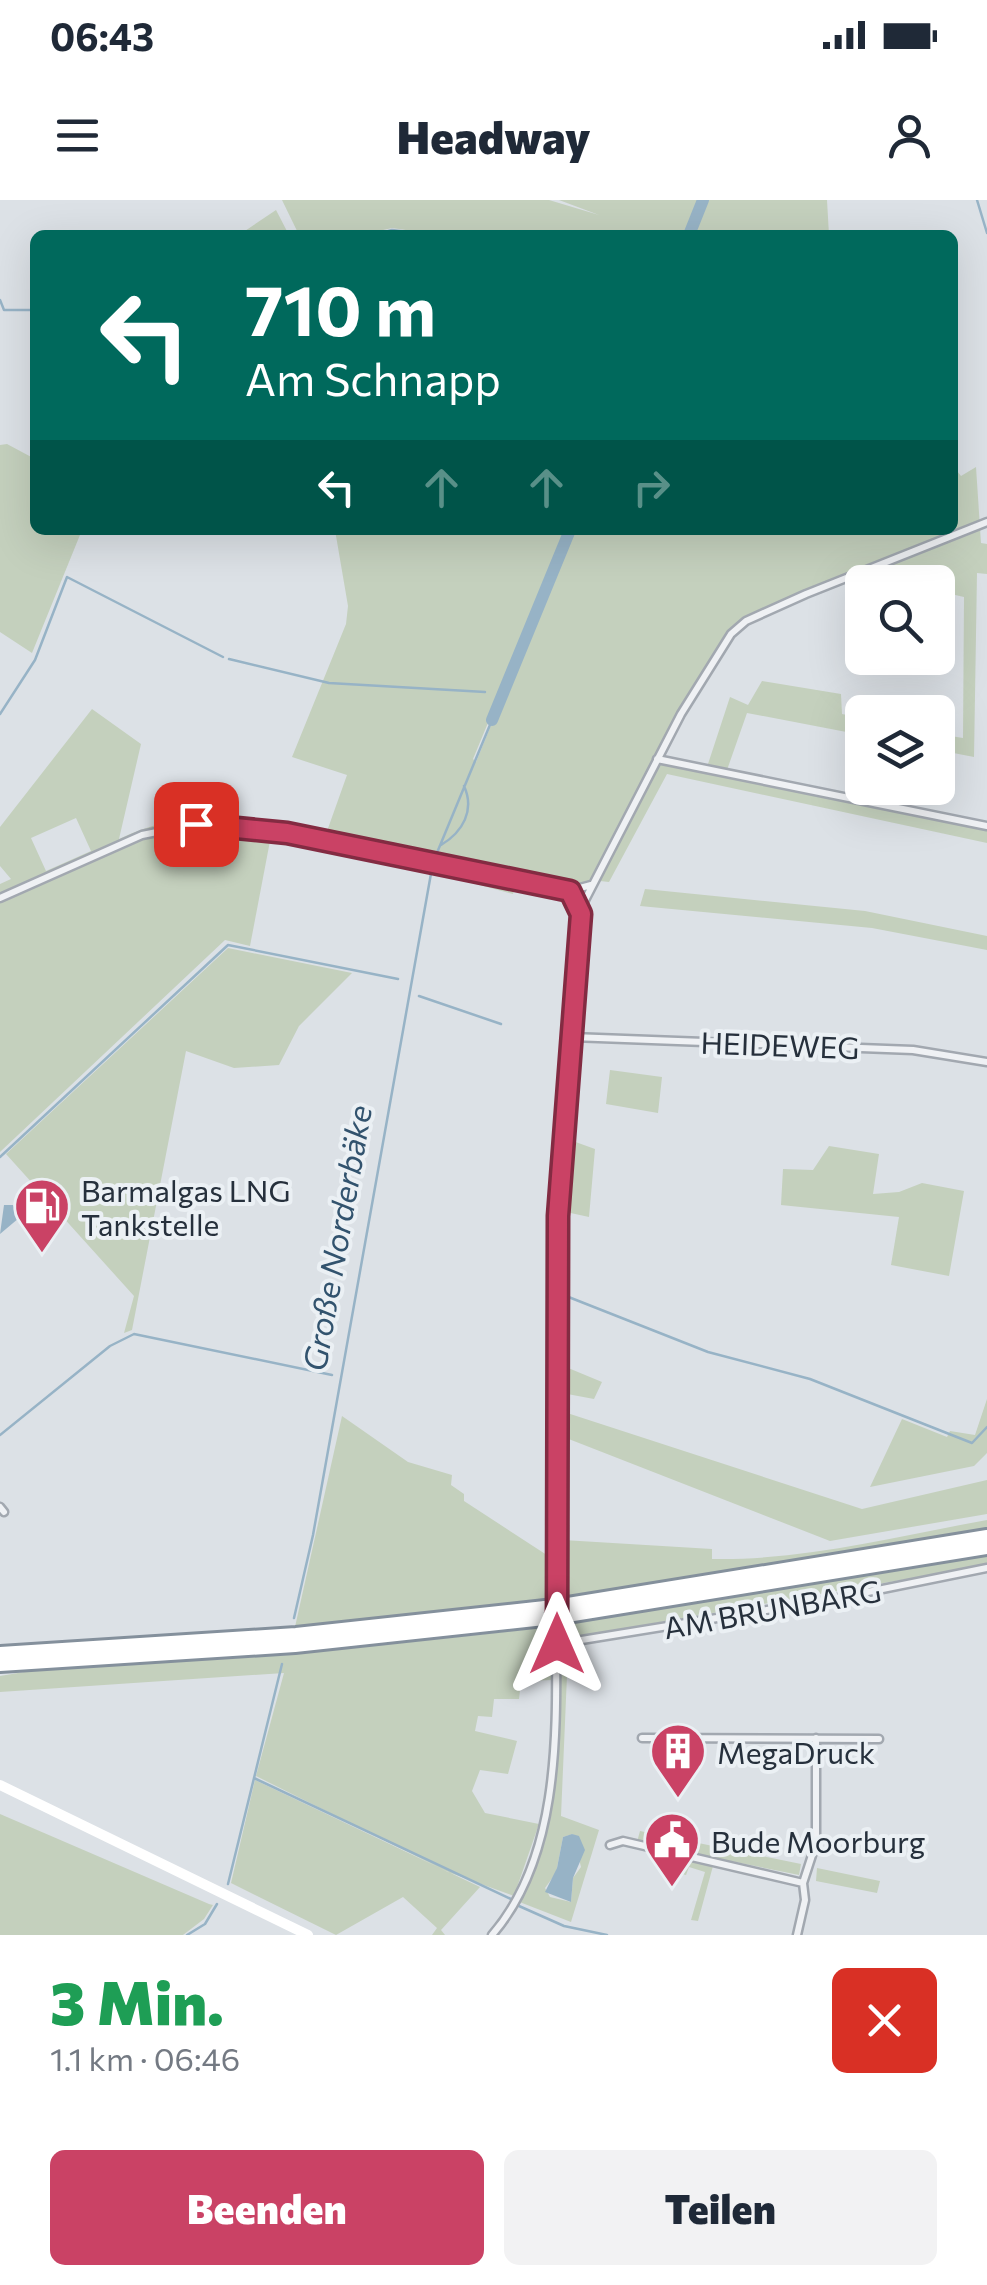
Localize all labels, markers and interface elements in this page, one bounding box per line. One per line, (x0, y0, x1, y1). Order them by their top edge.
text: 06:43 (50, 12, 154, 59)
icon: menu (50, 108, 105, 163)
text: Headway (397, 108, 590, 163)
icon: person (882, 108, 937, 163)
text: 710 m (245, 265, 436, 350)
icon: left (80, 270, 210, 400)
text: Am Schnapp (245, 350, 501, 405)
icon: left (309, 460, 364, 515)
icon: ahead (414, 460, 469, 515)
icon: ahead (519, 460, 574, 515)
icon: right (624, 460, 679, 515)
map controls (845, 565, 955, 805)
button: search (845, 565, 955, 675)
button: layers (845, 695, 955, 805)
pin (154, 782, 239, 867)
icon: arrive (169, 797, 224, 852)
street label: HEIDEWEG (700, 1023, 860, 1065)
water label: Große Norderbäke (293, 1102, 379, 1374)
place label: Barmalgas LNG Tankstelle (81, 1171, 290, 1242)
fuel station icon: Barmalgas LNG Tankstelle (12, 1176, 72, 1255)
street label: AM BRUNBARG (660, 1571, 884, 1645)
position arrow (505, 1592, 609, 1696)
building icon: MegaDruck (648, 1721, 708, 1800)
place label: MegaDruck (717, 1733, 875, 1770)
public building icon: Bude Moorburg (642, 1810, 702, 1889)
place label: Bude Moorburg (711, 1822, 925, 1859)
text: 3 Min. (50, 1964, 224, 2037)
button: close (832, 1968, 937, 2073)
text: 1.1 km · 06:46 (50, 2038, 240, 2078)
button: Beenden (50, 2150, 484, 2265)
button: Teilen (504, 2150, 937, 2265)

